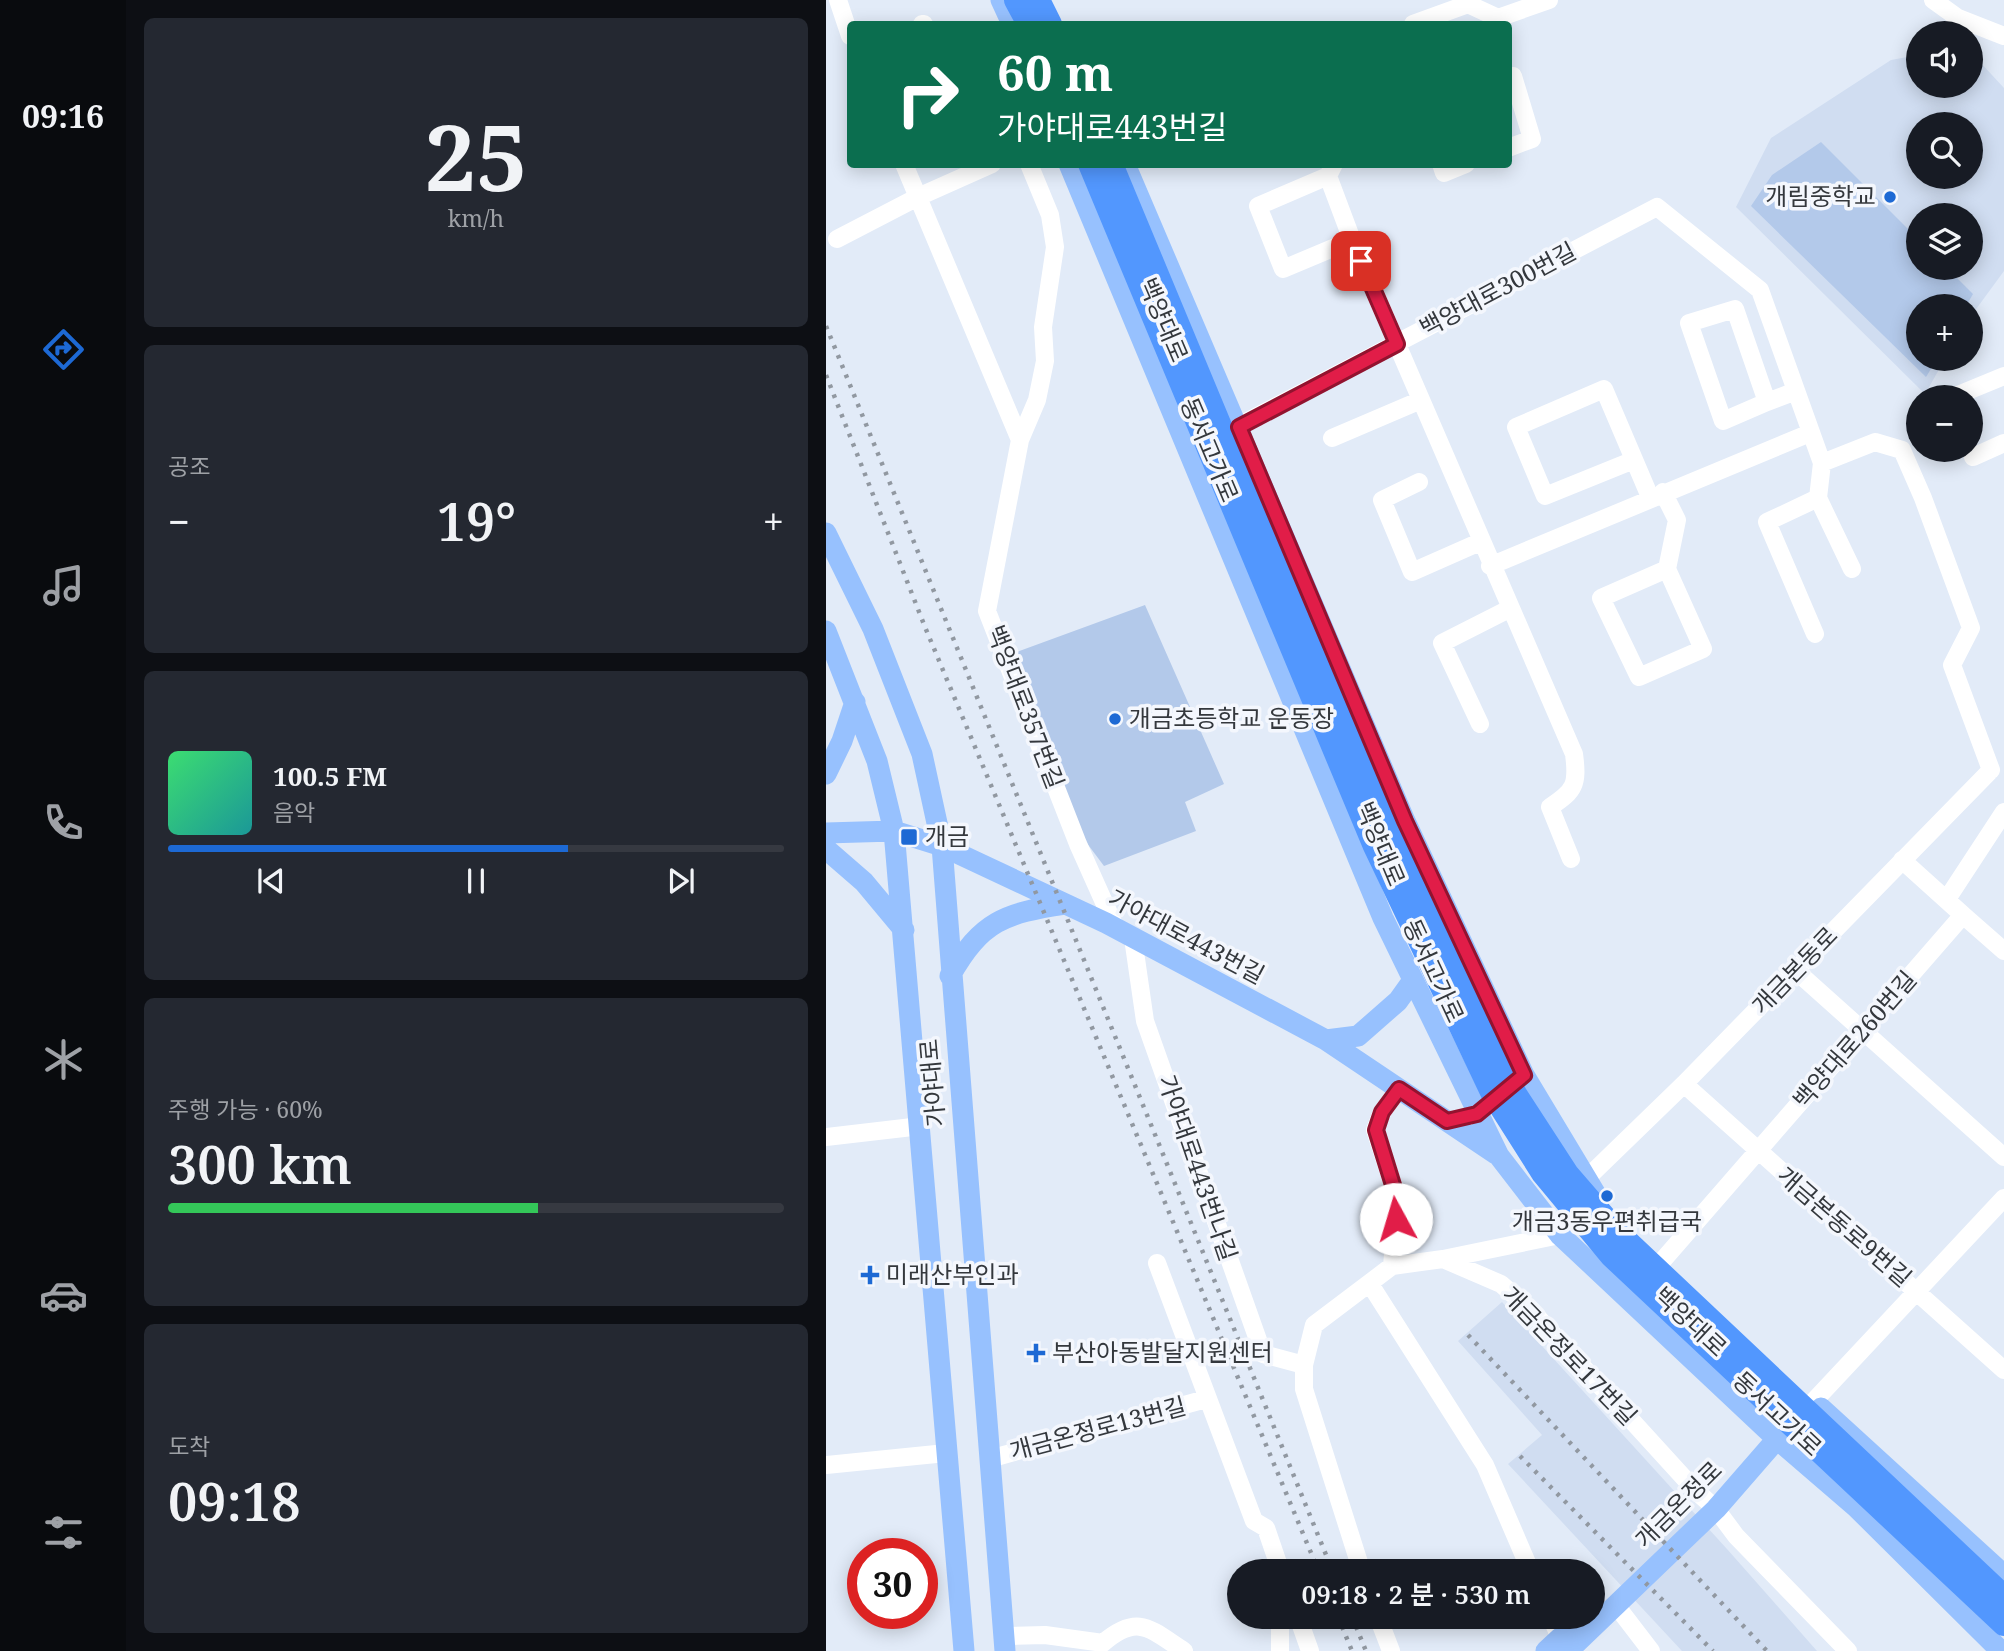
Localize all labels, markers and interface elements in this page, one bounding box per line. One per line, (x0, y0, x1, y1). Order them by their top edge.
map controls (1906, 21, 1983, 462)
button: sound (1906, 21, 1983, 98)
text: 60 m (997, 39, 1113, 105)
icon: right (882, 49, 973, 140)
text: 09:16 (22, 94, 104, 137)
text: 25 (425, 94, 527, 218)
text: 가야대로443번길 (997, 105, 1227, 148)
button: search (1906, 112, 1983, 189)
place label: 개림중학교 (1766, 179, 1876, 212)
marker: 개림중학교 (1882, 189, 1898, 205)
text: km/h (448, 202, 504, 234)
button: layers (1906, 203, 1983, 280)
pin (1331, 231, 1391, 291)
street label: 백양대로300번길 (1413, 234, 1581, 344)
icon: arrive (1342, 242, 1380, 280)
street label: 백양대로 (1132, 272, 1197, 367)
button: + (1906, 294, 1983, 371)
icon: directions (39, 325, 88, 374)
button: − (1906, 385, 1983, 462)
street label: 동서고가로 (1174, 392, 1247, 507)
text: 공조 (168, 450, 210, 482)
text: 19° (437, 485, 516, 556)
text: − (168, 495, 190, 547)
text: + (763, 495, 784, 547)
icon: music (39, 561, 88, 610)
street label: 백양대로357번길 (980, 620, 1073, 793)
place label: 개금초등학교 운동장 (1129, 701, 1334, 734)
marker: 개금초등학교 운동장 (1107, 711, 1123, 727)
text: 100.5 FM (273, 758, 387, 794)
text: 음악 (273, 796, 315, 828)
street label: 백양대로 (1349, 796, 1414, 891)
icon: phone (39, 798, 88, 847)
place label: 개금 (925, 819, 969, 852)
marker: 개금 (899, 827, 919, 847)
icon: previous (252, 862, 290, 900)
icon: pause (457, 862, 495, 900)
icon: next (662, 862, 700, 900)
street label: 가야대로443번길 (1103, 881, 1271, 991)
street label: 동서고가로 (1396, 913, 1473, 1027)
street label: 개금본동로 (1744, 919, 1844, 1021)
street label: 백양대로260번길 (1785, 963, 1923, 1115)
icon: climate (39, 1035, 88, 1084)
street label: 가야대로 (911, 1038, 952, 1129)
street label: 가야대로443번나길 (1151, 1070, 1246, 1265)
text: 주행 가능 · 60% (168, 1093, 323, 1125)
text: 300 km (168, 1128, 352, 1199)
street label: 개금본동로9번길 (1771, 1158, 1919, 1293)
position arrow (1359, 1182, 1433, 1256)
marker: 개금3동우편취급국 (1599, 1188, 1615, 1204)
place label: 개금3동우편취급국 (1512, 1204, 1702, 1237)
place label: 미래산부인과 (886, 1257, 1018, 1290)
marker: 미래산부인과 (860, 1265, 880, 1285)
icon: car (39, 1271, 88, 1320)
street label: 개금온정로17번길 (1495, 1278, 1645, 1432)
street label: 백양대로 (1647, 1279, 1735, 1363)
place label: 부산아동발달지원센터 (1052, 1335, 1273, 1368)
marker: 부산아동발달지원센터 (1026, 1343, 1046, 1363)
street label: 동서고가로 (1726, 1363, 1830, 1463)
street label: 개금온정로13번길 (1006, 1388, 1189, 1467)
text: 도착 (168, 1430, 210, 1462)
street label: 개금온정로 (1627, 1453, 1729, 1555)
text: 09:18 (168, 1465, 301, 1536)
icon: filters (39, 1508, 88, 1557)
speed limit sign: 30 (847, 1538, 938, 1629)
text: 09:18 · 2 분 · 530 m (1302, 1576, 1530, 1612)

